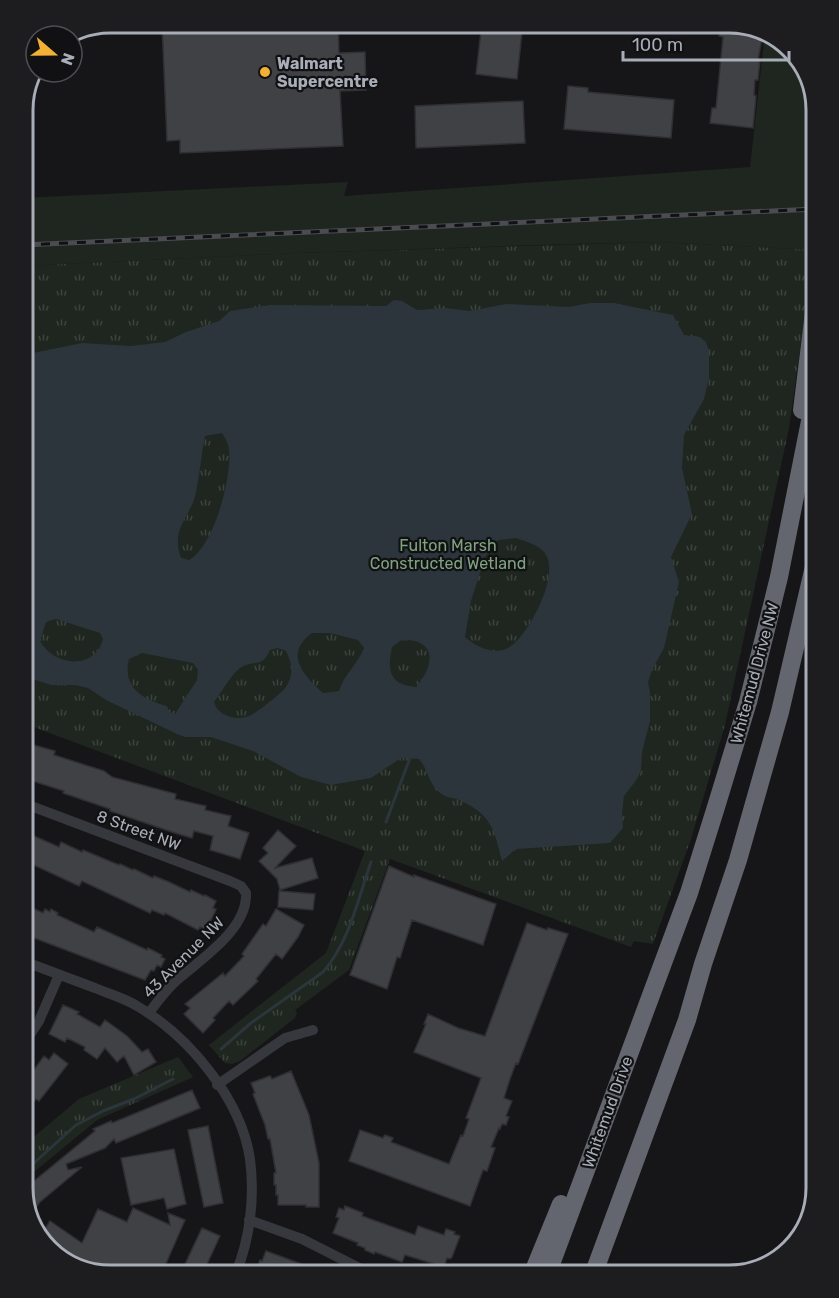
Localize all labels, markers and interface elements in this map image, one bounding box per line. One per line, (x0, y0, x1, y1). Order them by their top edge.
north arrow (24, 24, 84, 84)
scale bar (623, 24, 790, 62)
text: 100 m (632, 34, 683, 56)
text: N (57, 50, 79, 68)
place label: Walmart Supercentre (277, 54, 378, 91)
marker: Walmart Supercentre (258, 65, 272, 79)
park label: Fulton Marsh Constructed Wetland (370, 536, 526, 573)
street label: Whitemud Drive NW (727, 600, 783, 746)
street label: 8 Street NW (94, 806, 184, 855)
street label: 43 Avenue NW (139, 913, 228, 1002)
street label: Whitemud Drive (578, 1054, 636, 1171)

